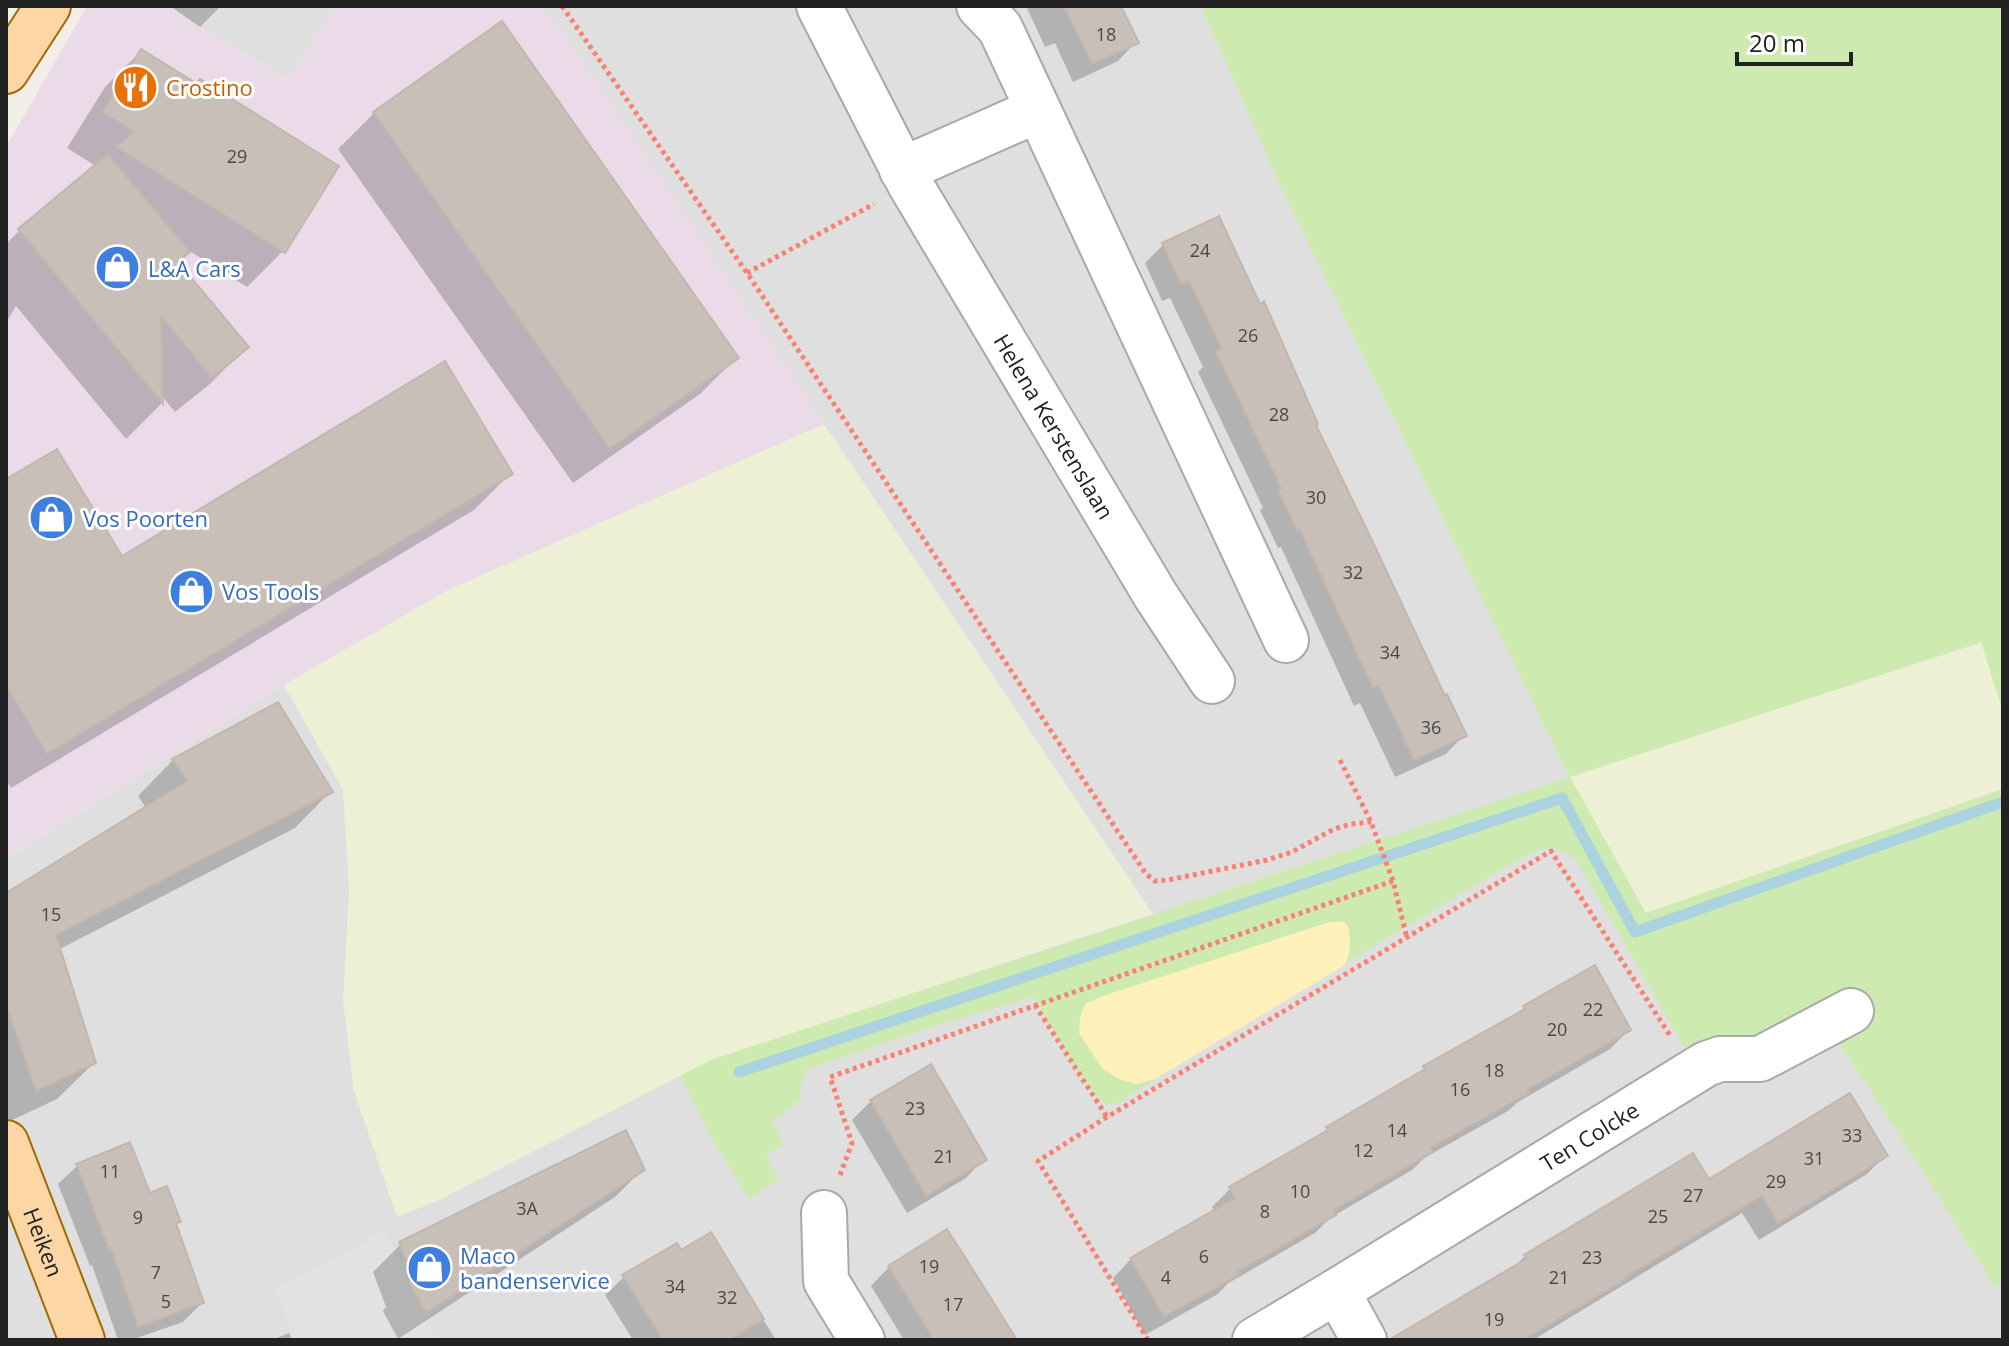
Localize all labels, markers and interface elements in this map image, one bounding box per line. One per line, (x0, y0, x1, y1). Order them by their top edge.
scale bar (1737, 16, 1851, 66)
house number: 18 (1096, 22, 1116, 46)
text: 20 m (1749, 26, 1805, 59)
restaurant icon: Crostino (111, 63, 159, 111)
place label: Crostino (166, 72, 253, 102)
house number: 29 (227, 144, 247, 168)
house number: 24 (1190, 238, 1210, 262)
shop icon: L&A Cars (93, 244, 141, 292)
place label: L&A Cars (148, 253, 241, 283)
house number: 26 (1238, 323, 1258, 347)
street label: Helena Kerstenslaan (988, 328, 1122, 524)
house number: 28 (1269, 402, 1289, 426)
house number: 30 (1306, 485, 1326, 509)
shop icon: Vos Poorten (28, 494, 76, 542)
place label: Vos Poorten (83, 503, 208, 533)
house number: 32 (1343, 560, 1363, 584)
shop icon: Vos Tools (167, 567, 215, 615)
place label: Vos Tools (222, 576, 319, 606)
house number: 34 (1380, 640, 1400, 664)
house number: 36 (1421, 715, 1441, 739)
house number: 15 (41, 902, 61, 926)
house number: 22 (1583, 997, 1603, 1021)
house number: 20 (1547, 1017, 1567, 1041)
house number: 18 (1484, 1058, 1504, 1082)
house number: 16 (1450, 1077, 1470, 1101)
street label: Ten Colcke (1534, 1094, 1644, 1178)
house number: 23 (905, 1096, 925, 1120)
house number: 14 (1387, 1118, 1407, 1142)
house number: 33 (1842, 1123, 1862, 1147)
house number: 12 (1353, 1138, 1373, 1162)
house number: 21 (934, 1144, 954, 1168)
house number: 31 (1804, 1146, 1824, 1170)
house number: 11 (100, 1159, 120, 1183)
house number: 29 (1766, 1169, 1786, 1193)
house number: 10 (1290, 1179, 1310, 1203)
house number: 27 (1683, 1183, 1703, 1207)
house number: 3A (516, 1196, 538, 1220)
house number: 8 (1260, 1199, 1270, 1223)
street label: Heiken (17, 1203, 71, 1281)
house number: 25 (1648, 1204, 1668, 1228)
house number: 9 (133, 1205, 143, 1229)
place label: Maco bandenservice (460, 1240, 610, 1295)
shop icon: Maco bandenservice (405, 1244, 453, 1292)
house number: 6 (1199, 1244, 1209, 1268)
house number: 23 (1582, 1245, 1602, 1269)
house number: 19 (919, 1254, 939, 1278)
house number: 7 (151, 1260, 161, 1284)
house number: 4 (1161, 1265, 1171, 1289)
house number: 21 (1549, 1265, 1569, 1289)
house number: 34 (665, 1274, 685, 1298)
house number: 32 (717, 1285, 737, 1309)
house number: 5 (161, 1289, 171, 1313)
house number: 17 (943, 1292, 963, 1316)
house number: 19 (1484, 1307, 1504, 1331)

